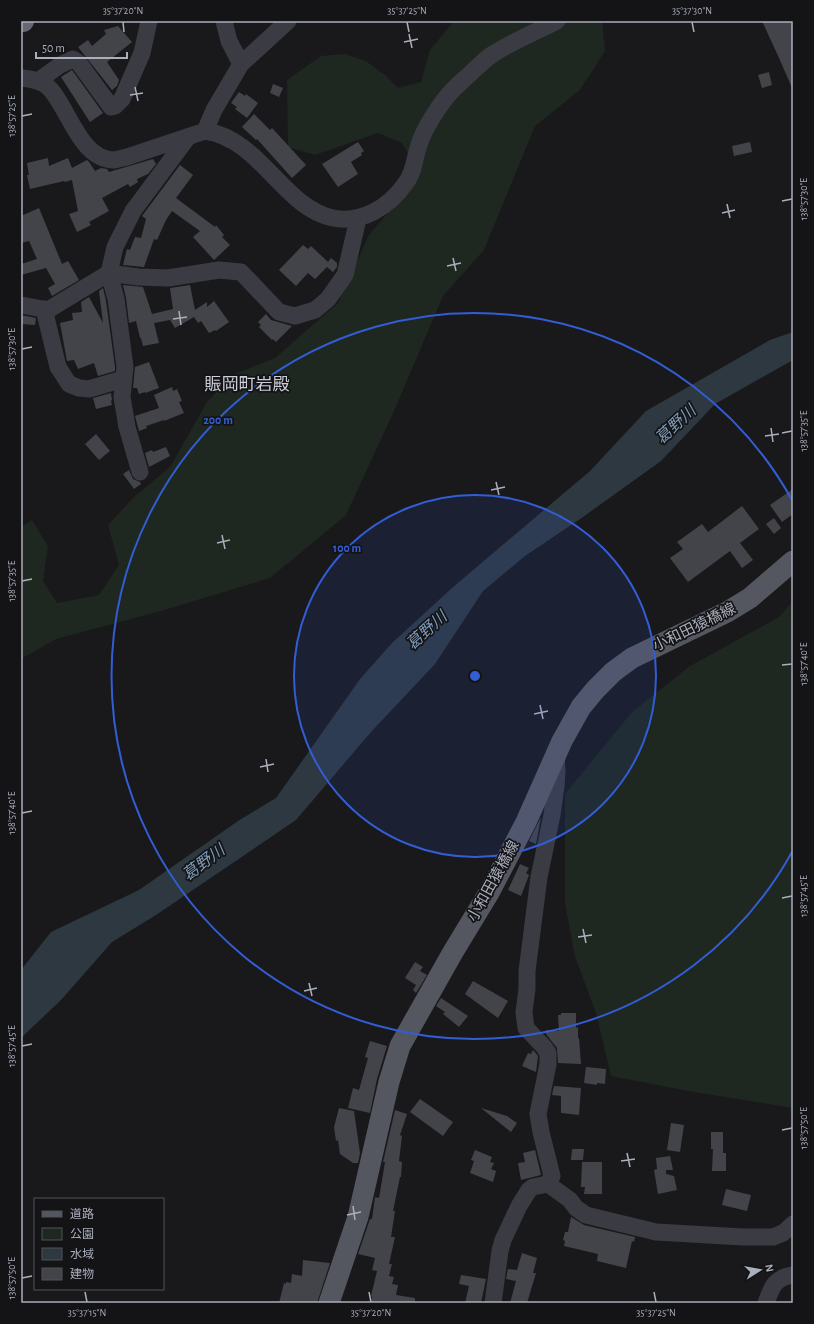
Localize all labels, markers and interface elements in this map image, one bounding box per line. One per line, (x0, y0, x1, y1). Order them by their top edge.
text: 35°37'20"N (103, 6, 143, 16)
text: 35°37'25"N (387, 6, 427, 16)
text: 35°37'30"N (672, 6, 712, 16)
scale bar (36, 34, 127, 60)
text: 50 m (42, 42, 65, 54)
text: 138°57'25"E (7, 95, 17, 137)
text: 138°57'30"E (799, 178, 809, 220)
text: 138°57'30"E (7, 328, 17, 370)
district label: 賑岡町岩殿 (205, 376, 290, 393)
water label: 葛野川 (652, 400, 700, 447)
text: 138°57'35"E (799, 410, 809, 452)
text: 200 m (203, 414, 233, 426)
text: 100 m (333, 542, 361, 554)
text: 138°57'35"E (7, 560, 17, 602)
street label: 小和田猿橋線 (650, 600, 738, 654)
water label: 葛野川 (403, 607, 451, 653)
text: 138°57'40"E (799, 642, 809, 685)
centre of rings (468, 669, 482, 683)
text: 138°57'40"E (7, 791, 17, 834)
street label: 小和田猿橋線 (464, 838, 522, 924)
water label: 葛野川 (179, 840, 229, 884)
text: 138°57'45"E (799, 875, 809, 917)
text: 138°57'45"E (7, 1025, 17, 1067)
text: 138°57'50"E (799, 1107, 809, 1149)
legend (34, 1198, 164, 1290)
text: 道路 (70, 1207, 94, 1220)
text: 公園 (70, 1228, 94, 1240)
text: 水域 (70, 1248, 94, 1260)
north arrow (740, 1250, 780, 1290)
text: 138°57'50"E (7, 1257, 17, 1299)
text: N (763, 1263, 775, 1273)
text: 建物 (70, 1267, 94, 1280)
text: 35°37'15"N (68, 1308, 106, 1318)
text: 35°37'20"N (351, 1308, 391, 1318)
text: 35°37'25"N (636, 1308, 676, 1318)

